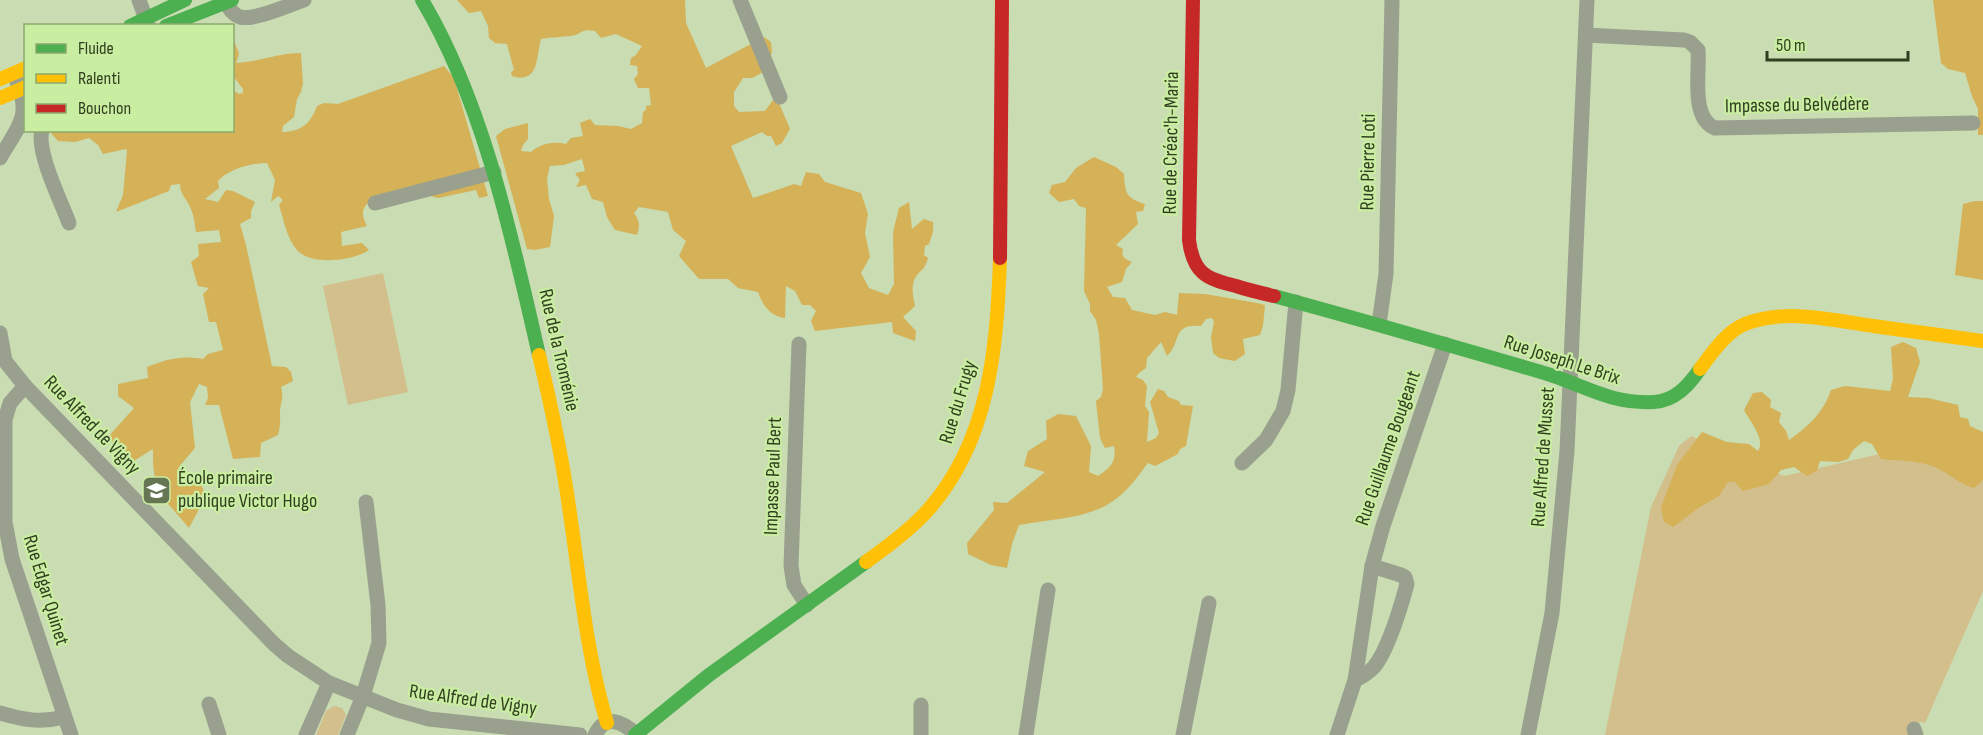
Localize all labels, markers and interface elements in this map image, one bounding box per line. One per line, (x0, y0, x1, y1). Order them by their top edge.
legend (24, 24, 234, 132)
scale bar (1767, 24, 1908, 62)
text: 50 m (1776, 35, 1806, 56)
text: Fluide (78, 38, 114, 59)
text: Ralenti (78, 68, 120, 89)
street label: Rue de Créac'h-Maria (1158, 71, 1184, 215)
street label: Impasse du Belvédère (1725, 92, 1869, 118)
text: Bouchon (78, 98, 131, 119)
street label: Rue Pierre Loti (1355, 113, 1381, 211)
street label: Rue de la Troménie (533, 287, 585, 413)
street label: Rue Joseph Le Brix (1501, 330, 1624, 390)
street label: Rue du Frugy (934, 357, 982, 447)
street label: Rue Guillaume Bougeant (1350, 367, 1426, 529)
street label: Rue Alfred de Vigny (39, 370, 145, 480)
street label: Rue Alfred de Musset (1526, 386, 1560, 528)
street label: Impasse Paul Bert (759, 416, 787, 536)
place label: École primaire publique Victor Hugo (178, 466, 317, 513)
school or university icon: École primaire publique Victor Hugo (141, 474, 173, 506)
street label: Rue Edgar Quinet (18, 532, 74, 648)
street label: Rue Alfred de Vigny (408, 679, 539, 721)

